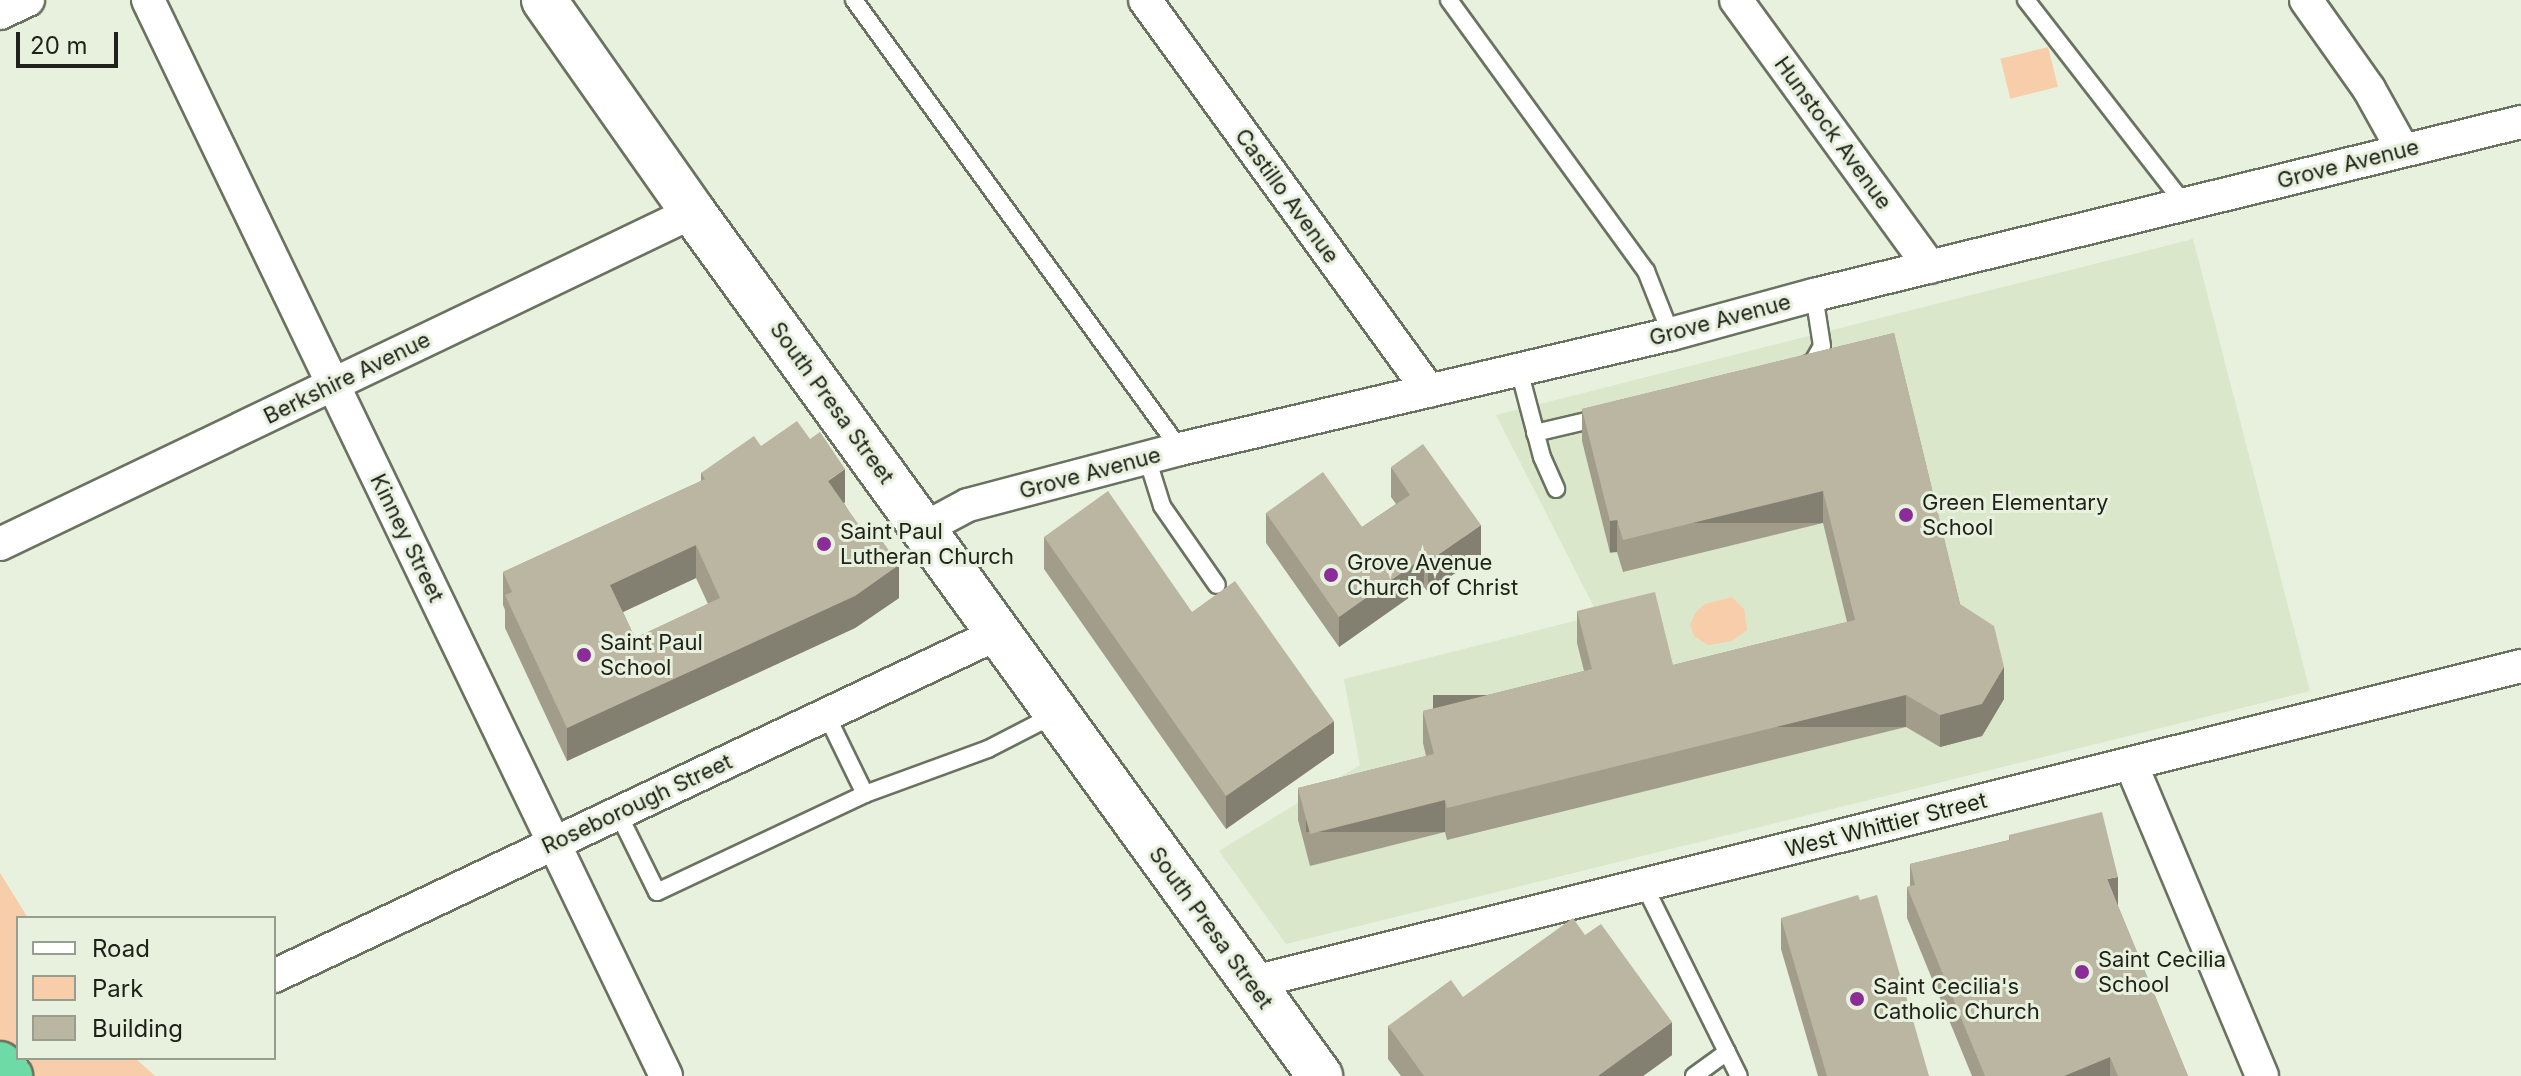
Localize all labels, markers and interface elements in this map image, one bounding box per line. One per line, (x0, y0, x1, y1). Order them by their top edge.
scale bar (20, 16, 122, 66)
text: 20 m (30, 31, 88, 60)
street label: Hunstock Avenue (1769, 52, 1897, 214)
street label: Castillo Avenue (1229, 124, 1345, 268)
street label: Grove Avenue (2274, 134, 2422, 194)
street label: Grove Avenue (1646, 288, 1794, 352)
street label: South Presa Street (764, 317, 900, 489)
street label: Berkshire Avenue (259, 326, 435, 430)
street label: Grove Avenue (1016, 441, 1164, 505)
street label: Kinney Street (365, 470, 449, 606)
place label: Green Elementary School (1922, 489, 2108, 540)
marker: Green Elementary School (1897, 506, 1915, 524)
place label: Saint Paul Lutheran Church (840, 518, 1014, 570)
marker: Saint Paul Lutheran Church (815, 535, 833, 553)
place label: Grove Avenue Church of Christ (1347, 549, 1518, 600)
marker: Grove Avenue Church of Christ (1322, 566, 1340, 584)
place label: Saint Paul School (600, 629, 703, 680)
marker: Saint Paul School (575, 646, 593, 664)
street label: Roseborough Street (538, 748, 736, 860)
street label: West Whittier Street (1782, 787, 1990, 863)
street label: South Presa Street (1143, 842, 1279, 1014)
legend (16, 916, 276, 1060)
text: Road (92, 934, 150, 963)
place label: Saint Cecilia School (2098, 946, 2226, 998)
marker: Saint Cecilia School (2073, 963, 2091, 981)
place label: Saint Cecilia's Catholic Church (1873, 973, 2040, 1024)
text: Park (92, 974, 143, 1003)
marker: Saint Cecilia's Catholic Church (1848, 990, 1866, 1008)
text: Building (92, 1014, 183, 1043)

